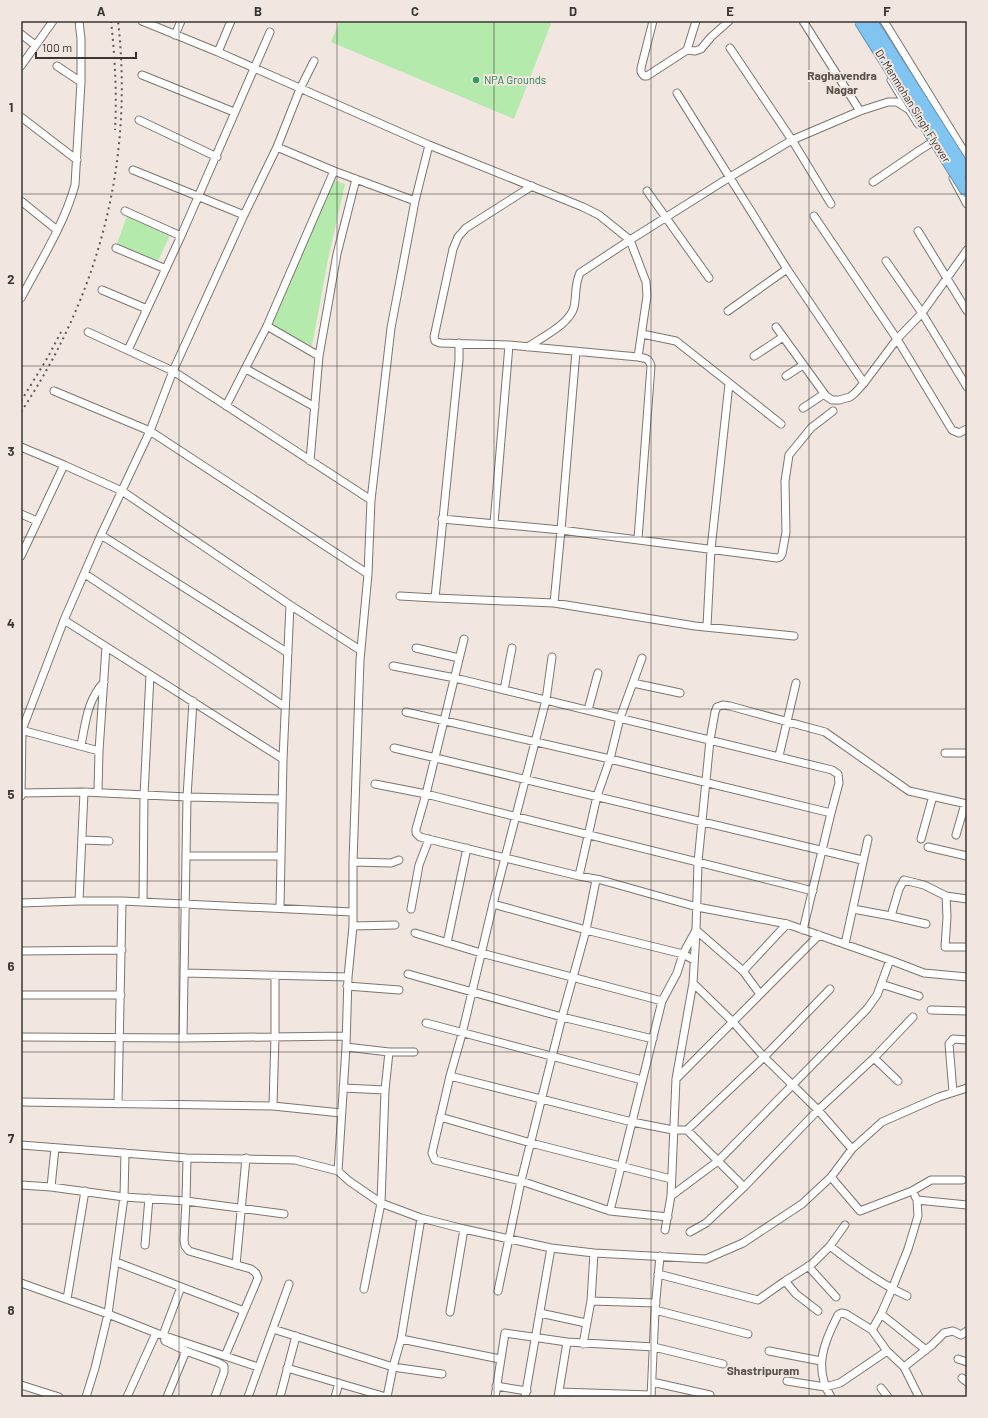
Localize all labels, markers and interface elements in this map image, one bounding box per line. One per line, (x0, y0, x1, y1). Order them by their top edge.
text: A (97, 3, 106, 19)
text: B (254, 3, 262, 19)
text: C (411, 3, 419, 19)
text: D (569, 3, 577, 19)
text: E (726, 3, 734, 19)
text: F (883, 3, 891, 19)
scale bar (36, 34, 136, 60)
text: 100 m (42, 40, 72, 54)
street label: Dr.Manmohan Singh Flyover (873, 47, 954, 165)
district label: Raghavendra Nagar (807, 68, 877, 96)
place label: NPA Grounds (484, 73, 546, 86)
marker: NPA Grounds (471, 75, 481, 85)
text: 1 (9, 99, 13, 115)
text: 2 (7, 271, 15, 287)
text: 3 (7, 443, 15, 459)
text: 4 (7, 615, 15, 631)
text: 5 (7, 786, 15, 802)
text: 6 (8, 958, 15, 974)
text: 7 (8, 1130, 15, 1146)
text: 8 (7, 1302, 15, 1318)
district label: Shastripuram (727, 1363, 799, 1377)

